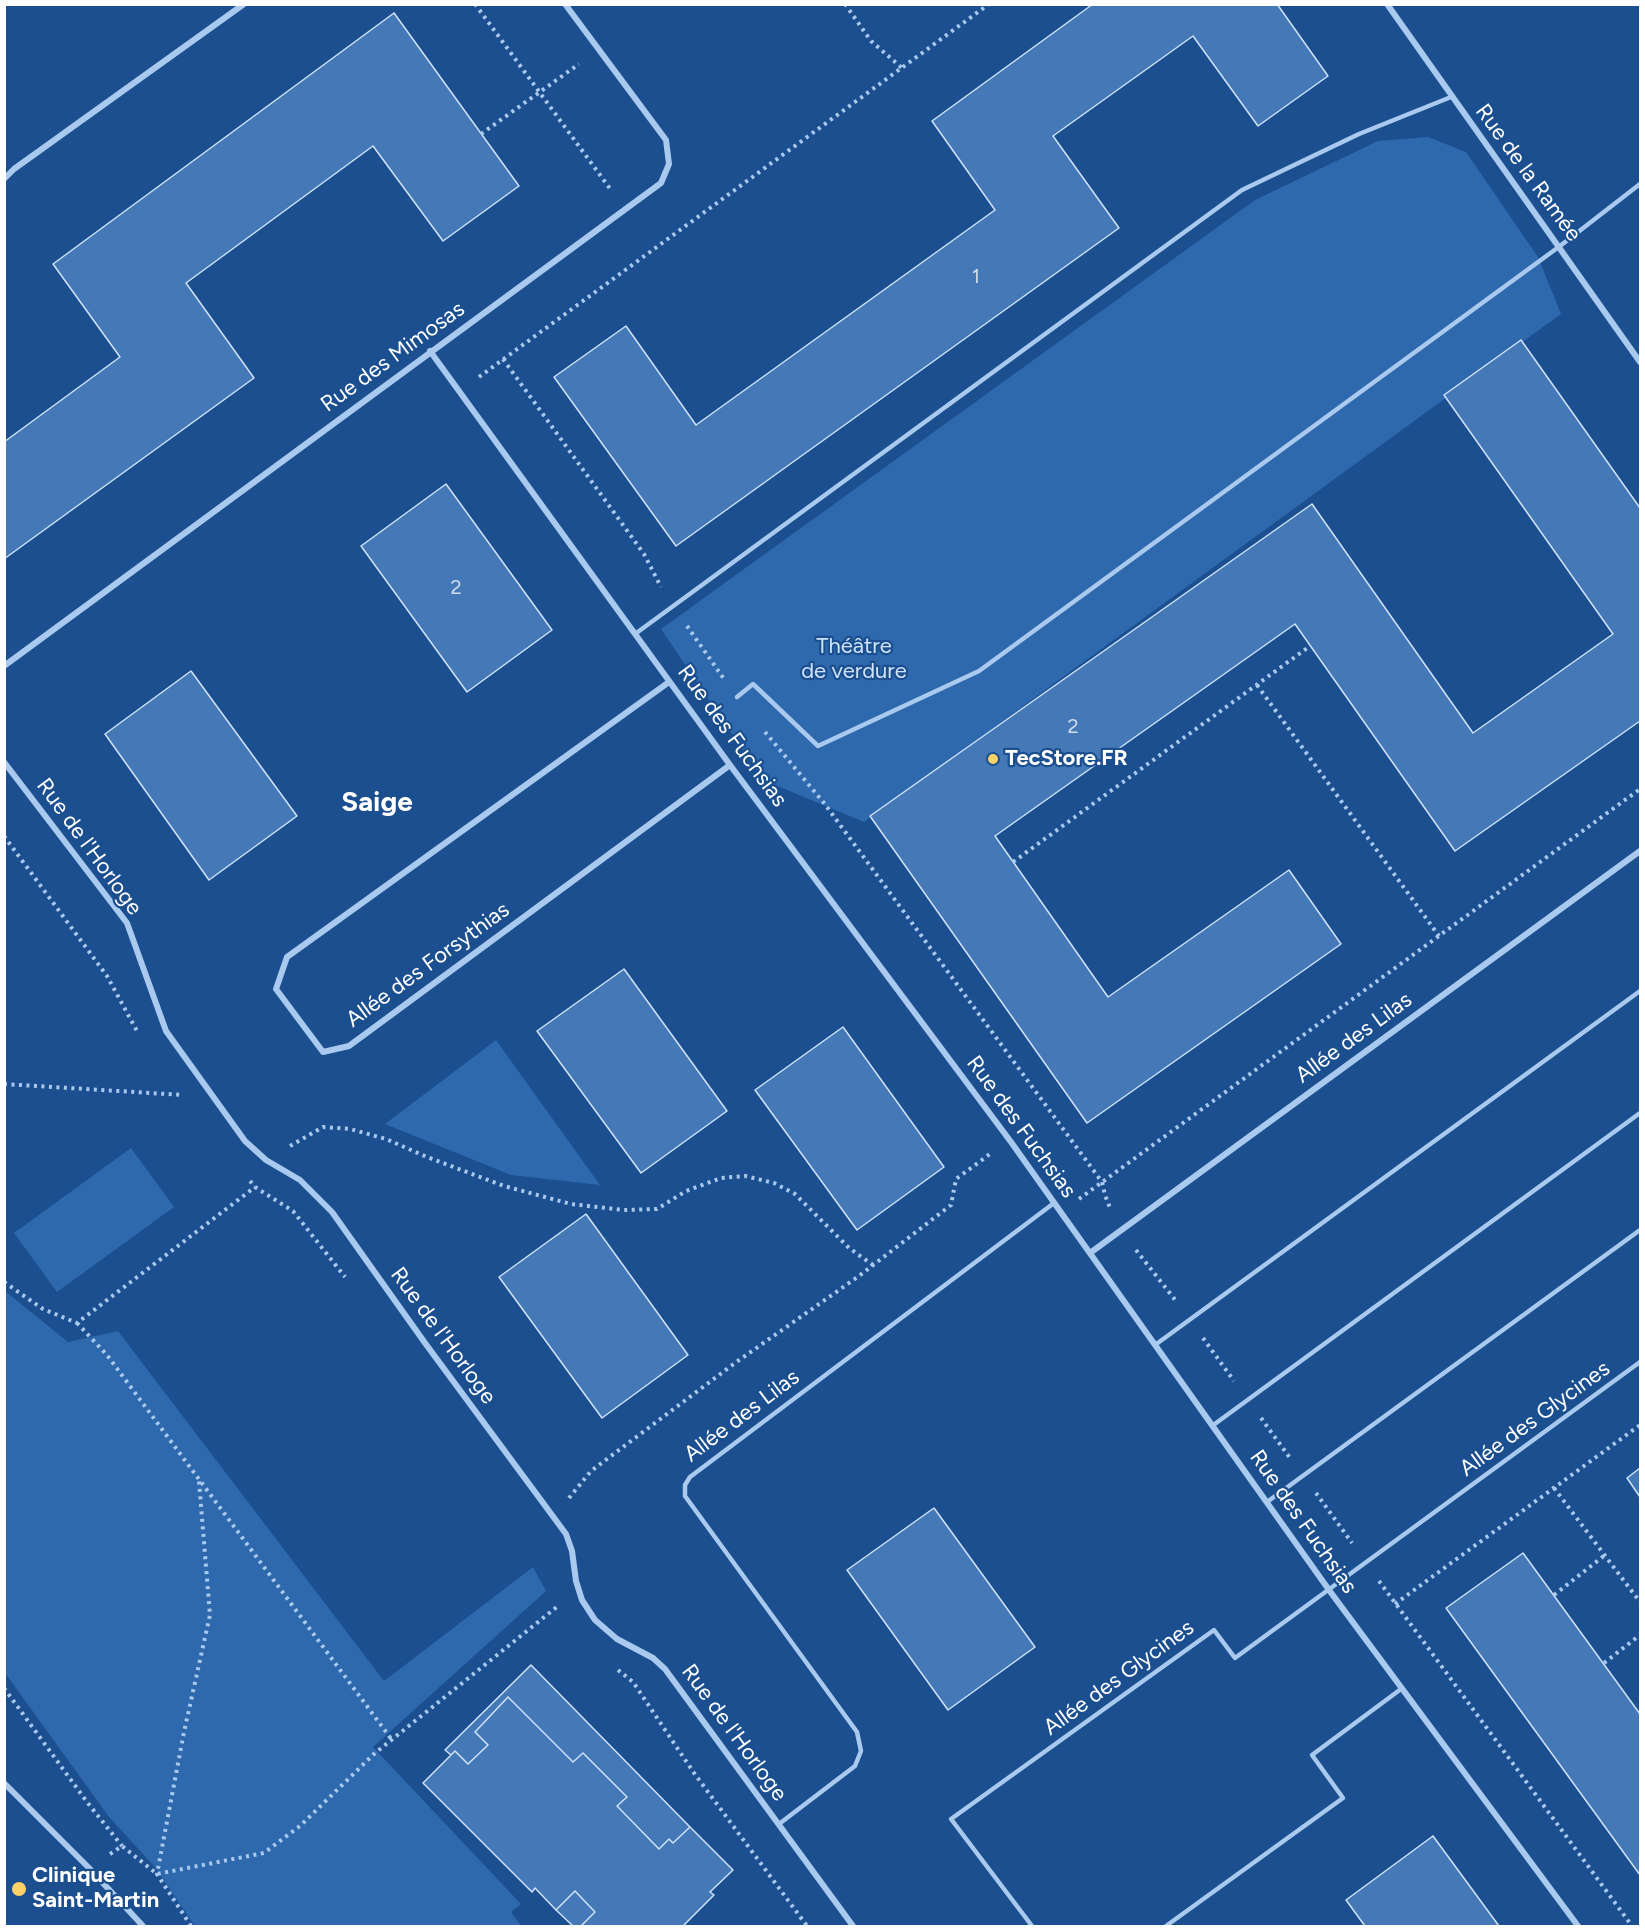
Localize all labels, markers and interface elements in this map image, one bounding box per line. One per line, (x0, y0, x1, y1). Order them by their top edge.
street label: Rue de la Ramée (1469, 99, 1587, 247)
house number: 1 (972, 265, 980, 289)
street label: Rue des Mimosas (316, 296, 470, 418)
house number: 2 (450, 576, 462, 600)
park label: Théâtre de verdure (801, 634, 907, 686)
street label: Rue des Fuchsias (672, 660, 792, 812)
house number: 2 (1067, 715, 1079, 739)
place label: TecStore.FR (1005, 746, 1128, 772)
marker: TecStore.FR (986, 752, 1000, 766)
street label: Rue de l'Horloge (31, 774, 147, 920)
district label: Saige (341, 786, 413, 820)
street label: Allée des Forsythias (341, 897, 515, 1033)
street label: Allée des Lilas (1291, 987, 1417, 1089)
street label: Rue des Fuchsias (961, 1051, 1081, 1203)
street label: Rue de l'Horloge (385, 1263, 501, 1409)
street label: Allée des Glycines (1455, 1356, 1615, 1482)
street label: Allée des Lilas (679, 1364, 805, 1468)
street label: Rue des Fuchsias (1244, 1445, 1362, 1599)
street label: Allée des Glycines (1039, 1615, 1199, 1741)
street label: Rue de l'Horloge (676, 1660, 792, 1806)
place label: Clinique Saint-Martin (32, 1863, 159, 1915)
marker: Clinique Saint-Martin (10, 1880, 28, 1898)

